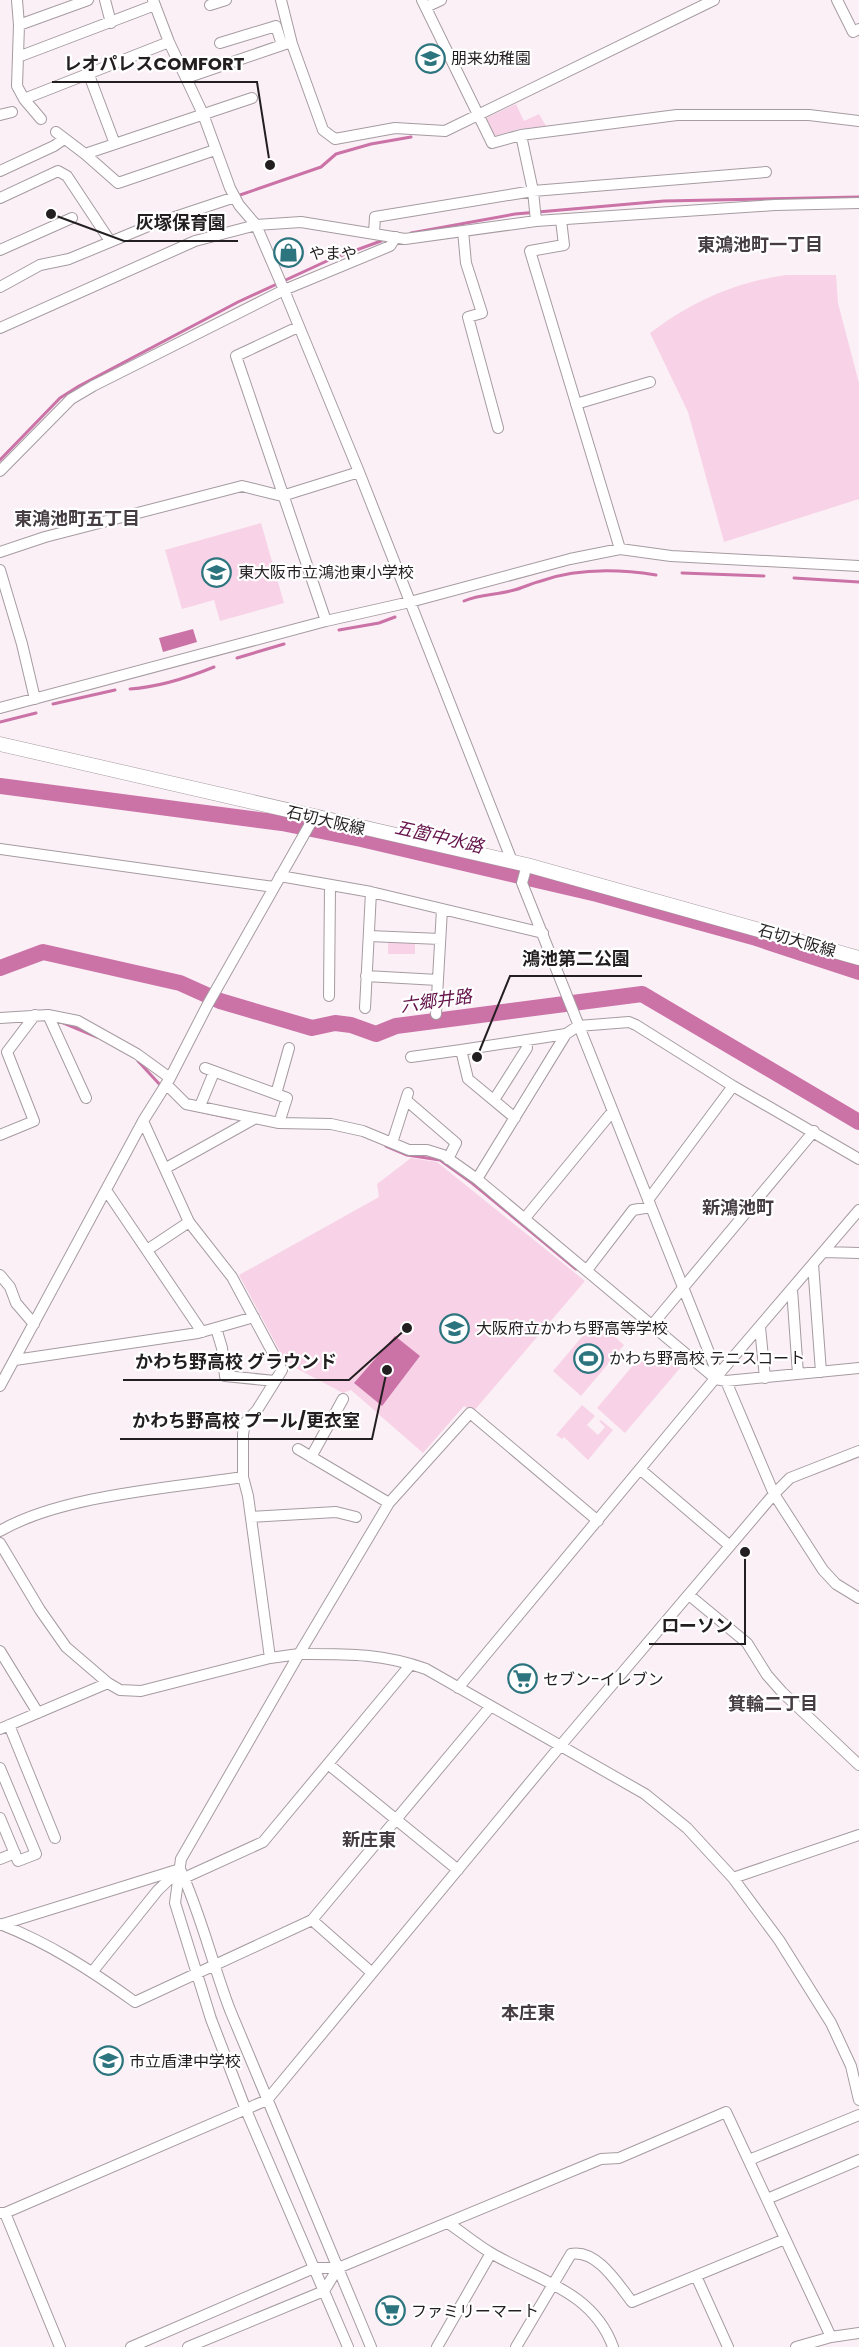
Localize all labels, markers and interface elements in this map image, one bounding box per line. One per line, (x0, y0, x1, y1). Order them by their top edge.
school or university icon: 朋来幼稚園 (414, 42, 446, 74)
callout: レオパレスCOMFORT (52, 46, 257, 82)
place label: 朋来幼稚園 (451, 47, 531, 70)
text: レオパレスCOMFORT (64, 51, 245, 76)
callout: 灰塚保育園 (124, 205, 238, 241)
text: 灰塚保育園 (136, 210, 226, 235)
district label: 東鴻池町一丁目 (697, 232, 823, 257)
shop icon: やまや (272, 237, 304, 269)
place label: やまや (309, 242, 357, 265)
district label: 東鴻池町五丁目 (14, 506, 140, 531)
school or university icon: 東大阪市立鴻池東小学校 (201, 556, 233, 588)
place label: 東大阪市立鴻池東小学校 (238, 561, 414, 584)
street label: 石切大阪線 (284, 800, 367, 841)
water label: 五箇中水路 (392, 814, 488, 859)
street label: 石切大阪線 (755, 918, 838, 963)
callout: 鴻池第二公園 (510, 940, 642, 976)
text: 鴻池第二公園 (522, 946, 630, 971)
water label: 六郷井路 (399, 983, 475, 1018)
district label: 新鴻池町 (702, 1195, 774, 1220)
school or university icon: 大阪府立かわち野高等学校 (439, 1312, 471, 1344)
place label: 大阪府立かわち野高等学校 (476, 1317, 668, 1340)
sports icon: かわち野高校 テニスコート (572, 1342, 604, 1374)
callout: かわち野高校 グラウンド (123, 1344, 349, 1380)
place label: かわち野高校 テニスコート (609, 1347, 805, 1370)
text: かわち野高校 グラウンド (135, 1349, 337, 1374)
callout: かわち野高校 プール/更衣室 (120, 1403, 372, 1439)
text: かわち野高校 プール/更衣室 (132, 1408, 360, 1433)
callout: ローソン (649, 1608, 745, 1644)
text: ローソン (661, 1613, 733, 1638)
supermarket icon: セブン-イレブン (506, 1663, 538, 1695)
place label: セブン-イレブン (543, 1668, 664, 1691)
district label: 箕輪二丁目 (728, 1691, 818, 1716)
district label: 新庄東 (342, 1827, 396, 1852)
district label: 本庄東 (501, 2000, 555, 2025)
school or university icon: 市立盾津中学校 (92, 2045, 124, 2077)
place label: 市立盾津中学校 (129, 2050, 241, 2073)
supermarket icon: ファミリーマート (374, 2295, 406, 2327)
place label: ファミリーマート (411, 2300, 539, 2323)

